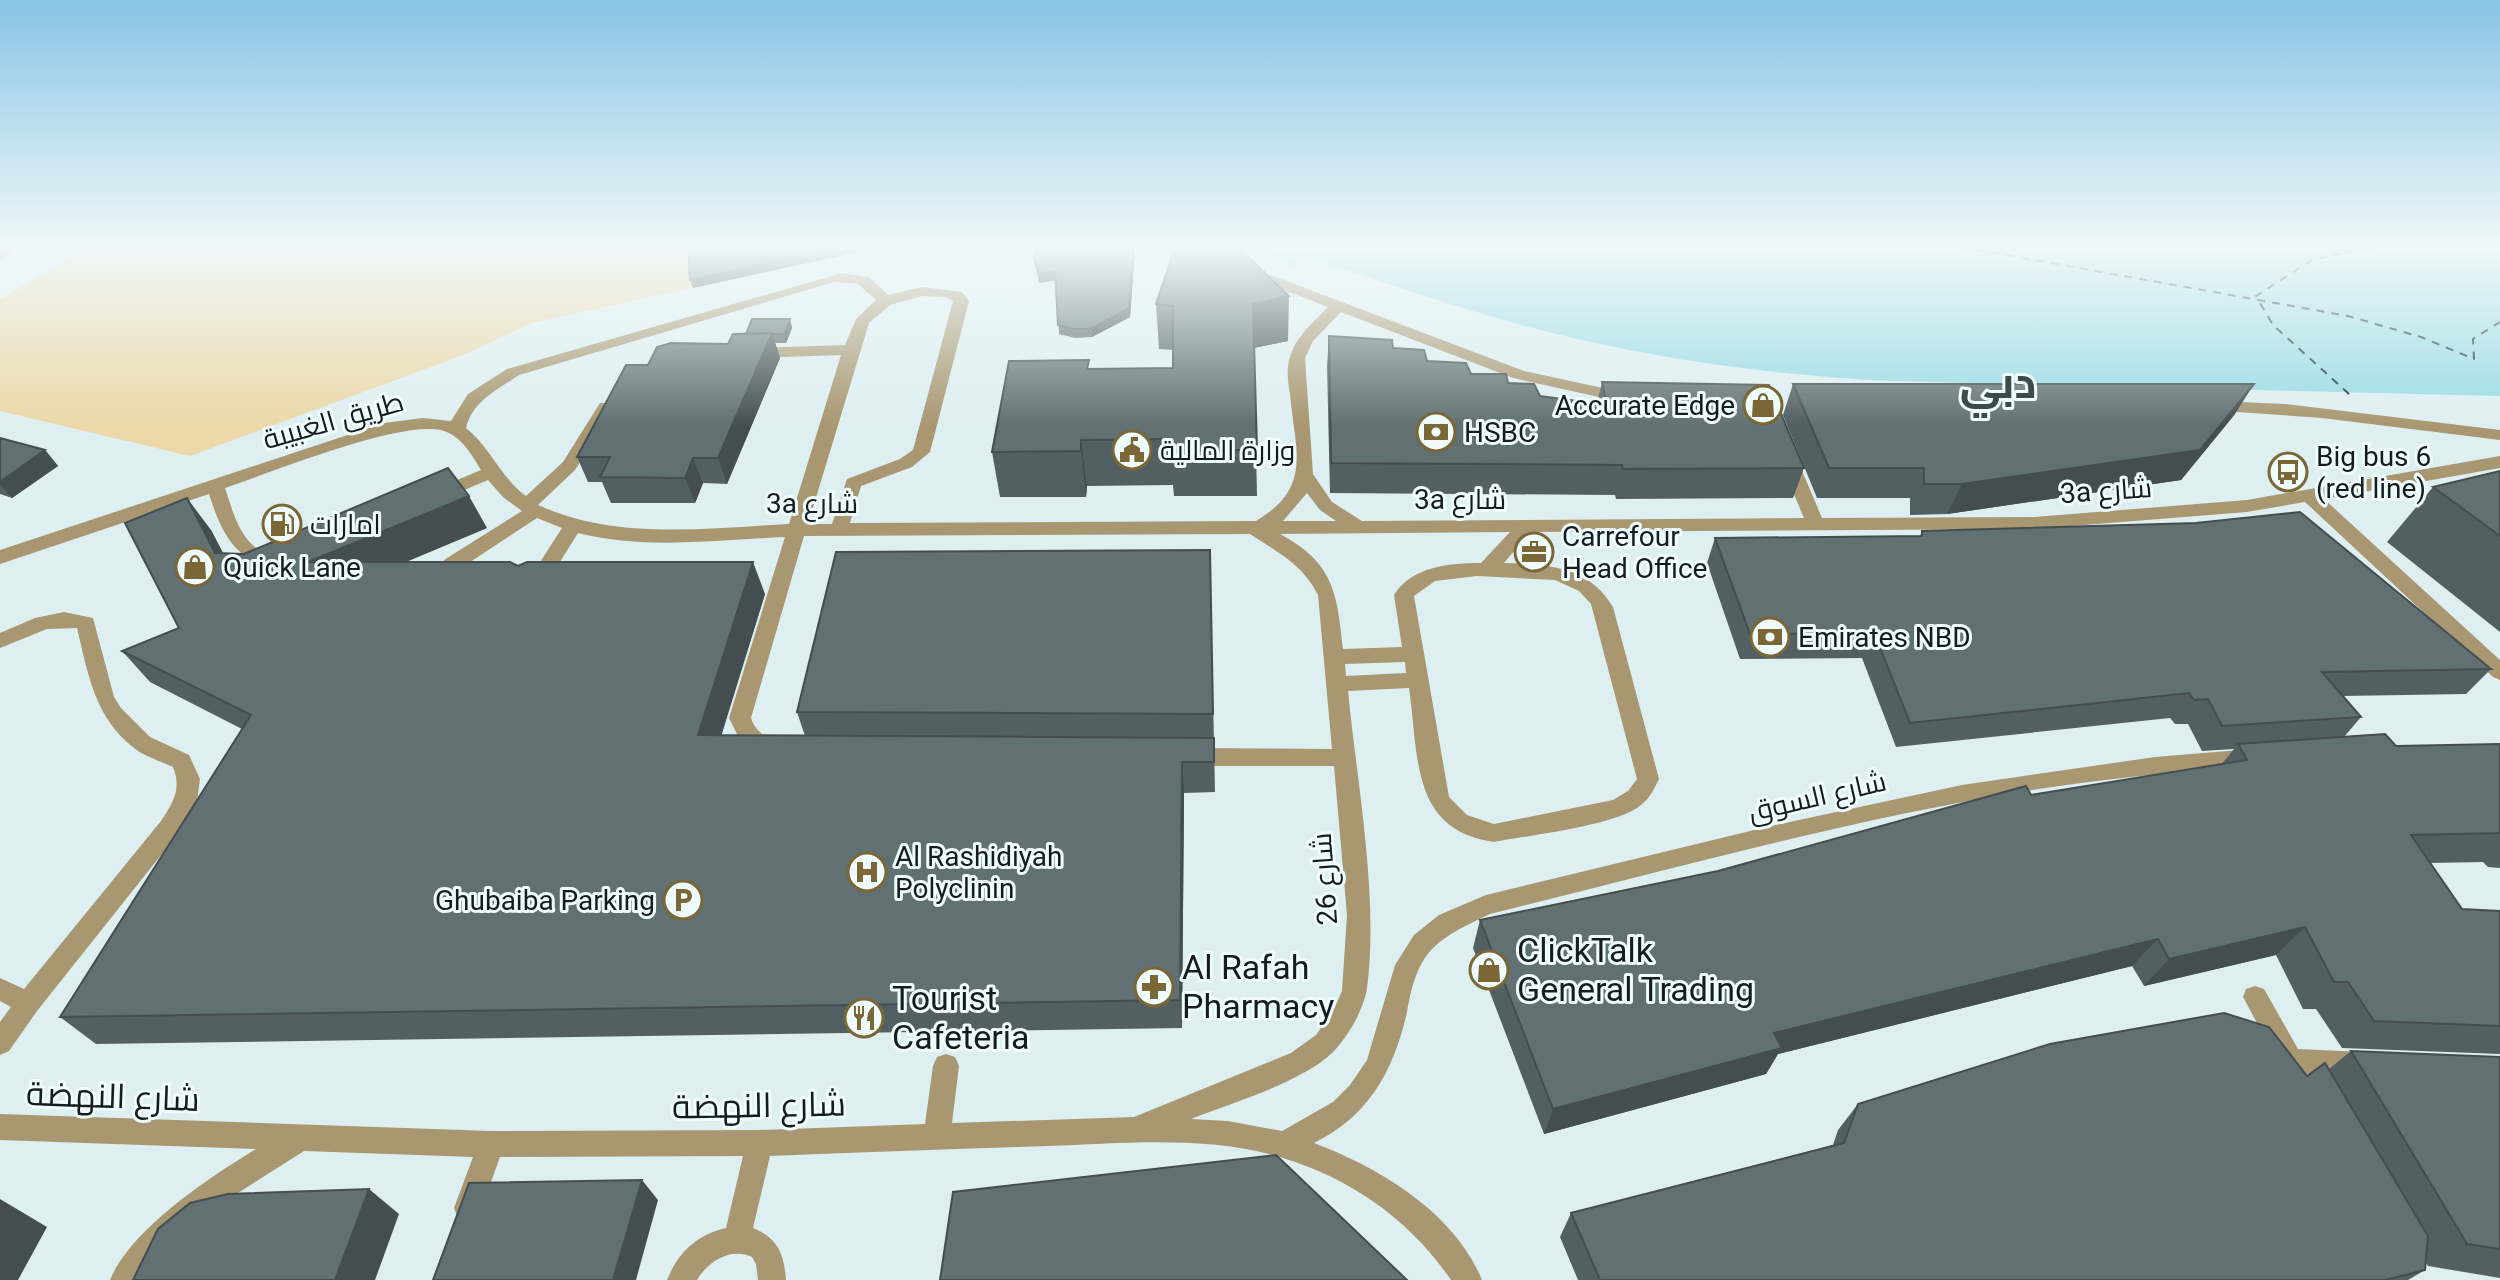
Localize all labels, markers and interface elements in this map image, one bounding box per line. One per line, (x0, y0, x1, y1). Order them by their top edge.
district label: دبي (1960, 357, 2036, 418)
shop icon: Accurate Edge (1742, 384, 1784, 426)
street label: طريق الغبيبة (259, 385, 407, 456)
place label: Accurate Edge (1555, 389, 1735, 422)
bank icon: HSBC (1415, 411, 1457, 453)
place label: HSBC (1464, 416, 1536, 449)
public building icon: وزارة المالية (1111, 429, 1153, 471)
place label: وزارة المالية (1160, 434, 1295, 467)
place label: Big bus 6 (red line) (2316, 440, 2431, 505)
bus stop icon: Big bus 6 (red line) (2267, 451, 2309, 493)
street label: 3a شارع (2059, 471, 2153, 512)
street label: 3a شارع (1414, 483, 1506, 518)
street label: 3a شارع (766, 487, 858, 522)
fuel station icon: امارات (261, 503, 303, 545)
place label: امارات (310, 508, 381, 541)
place label: Carrefour Head Office (1562, 520, 1707, 585)
office icon: Carrefour Head Office (1513, 531, 1555, 573)
shop icon: Quick Lane (174, 546, 216, 588)
place label: Quick Lane (223, 551, 361, 584)
bank icon: Emirates NBD (1749, 616, 1791, 658)
place label: Emirates NBD (1798, 621, 1971, 654)
street label: شارع السوق (1745, 765, 1890, 830)
street label: شارع 26 (1305, 831, 1346, 926)
place label: Al Rashidiyah Polyclinin (895, 840, 1062, 905)
hospital icon: Al Rashidiyah Polyclinin (846, 851, 888, 893)
parking icon: Ghubaiba Parking (662, 879, 704, 921)
place label: Ghubaiba Parking (435, 884, 655, 917)
place label: ClickTalk General Trading (1517, 930, 1754, 1009)
place label: Al Rafah Pharmacy (1182, 947, 1334, 1026)
shop icon: ClickTalk General Trading (1468, 949, 1510, 991)
pharmacy icon: Al Rafah Pharmacy (1133, 966, 1175, 1008)
place label: Tourist Cafeteria (892, 978, 1030, 1057)
restaurant icon: Tourist Cafeteria (843, 997, 885, 1039)
street label: شارع النهضة (25, 1073, 201, 1122)
street label: شارع النهضة (672, 1083, 846, 1130)

